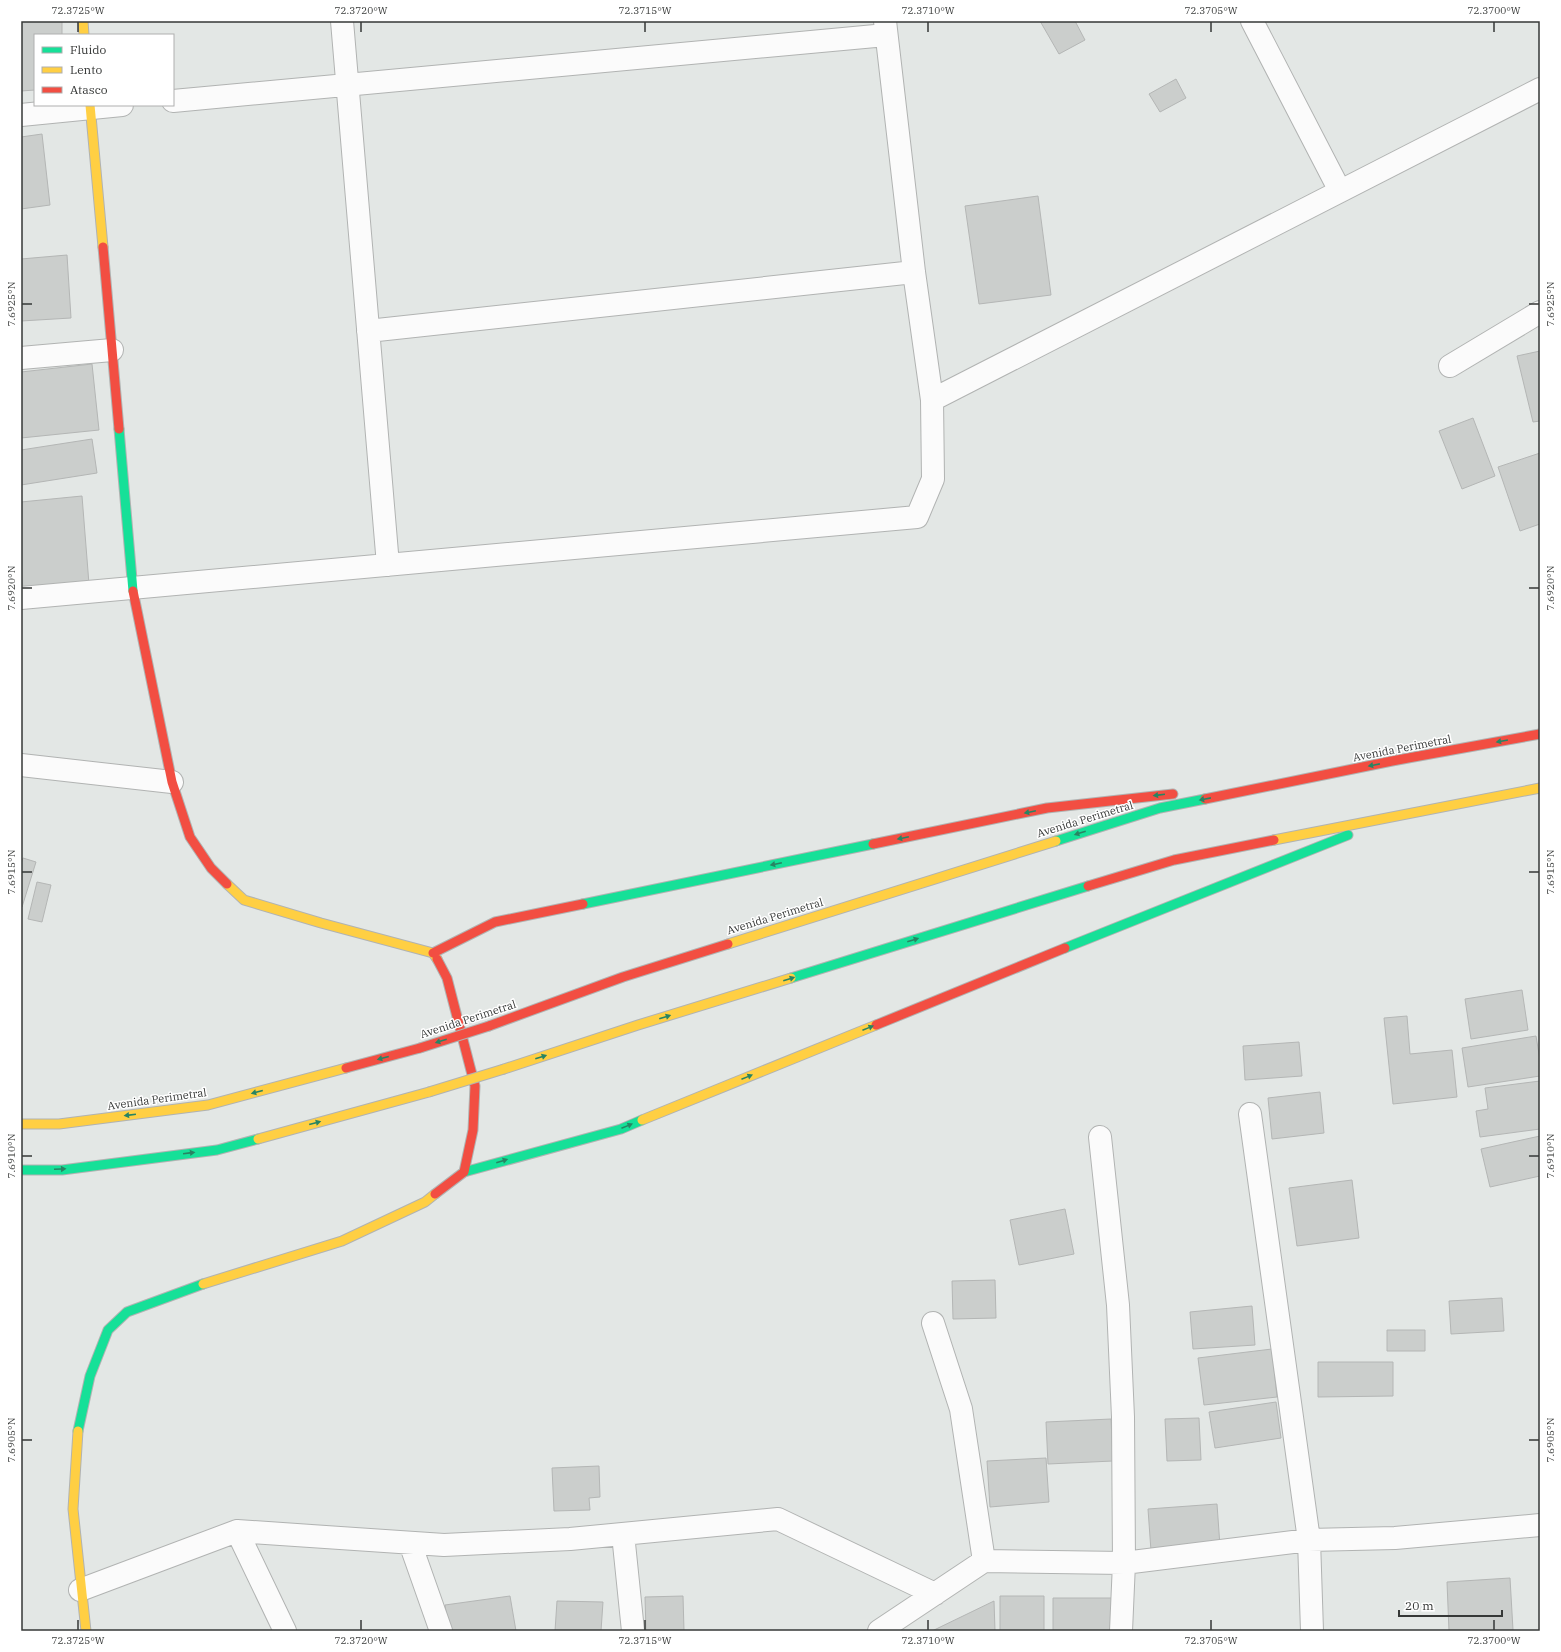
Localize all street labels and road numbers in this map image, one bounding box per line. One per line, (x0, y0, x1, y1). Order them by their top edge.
street label: Avenida Perimetral (1352, 732, 1452, 764)
street label: Avenida Perimetral (1035, 798, 1135, 840)
street label: Avenida Perimetral (725, 895, 825, 937)
street label: Avenida Perimetral (418, 997, 518, 1041)
street label: Avenida Perimetral (107, 1085, 207, 1113)

